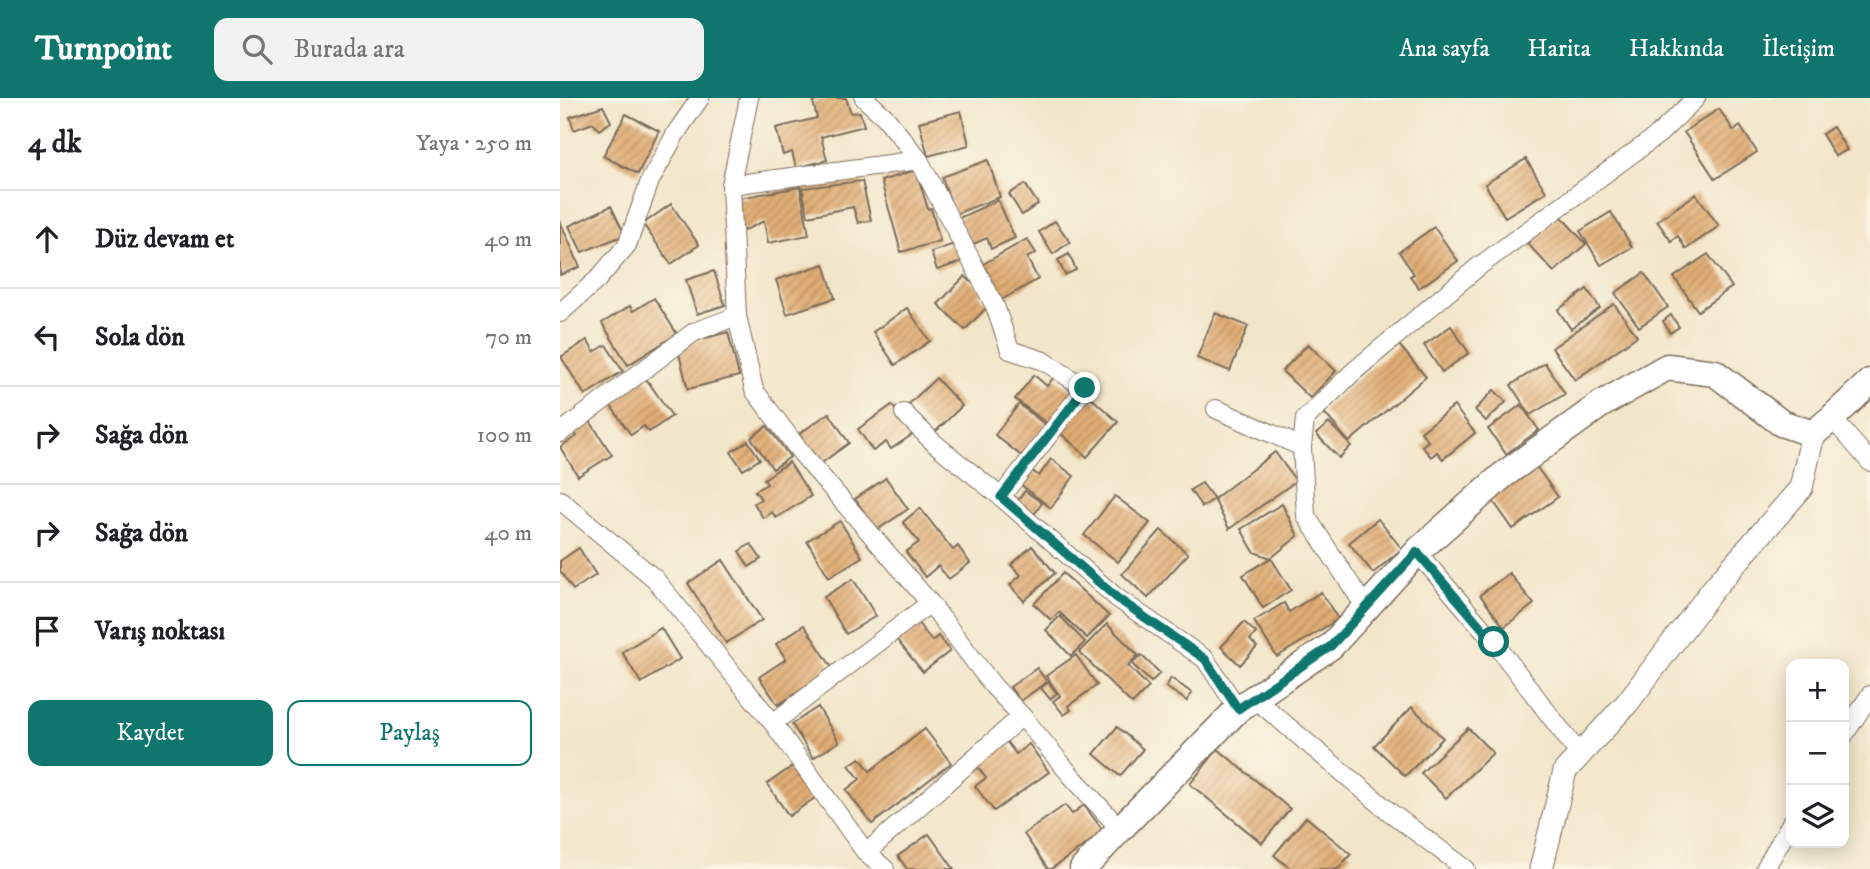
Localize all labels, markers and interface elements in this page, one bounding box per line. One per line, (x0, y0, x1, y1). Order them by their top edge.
search box (214, 18, 704, 81)
text: Turnpoint (35, 29, 172, 70)
icon: search (238, 30, 276, 68)
text: Burada ara (294, 33, 405, 66)
text: Ana sayfa (1399, 34, 1490, 64)
text: Harita (1528, 34, 1591, 64)
text: Hakkında (1629, 34, 1724, 64)
text: İletişim (1762, 34, 1835, 64)
text: 4 dk (28, 125, 82, 162)
text: Yaya · 250 m (416, 129, 532, 158)
icon: ahead (28, 220, 66, 258)
text: Düz devam et (95, 223, 234, 256)
text: 40 m (484, 225, 532, 254)
icon: left (28, 318, 66, 356)
text: Sola dön (95, 321, 185, 354)
text: 70 m (485, 323, 532, 352)
route end (1069, 372, 1100, 403)
icon: right (28, 416, 66, 454)
text: Sağa dön (95, 419, 188, 452)
text: 100 m (477, 421, 532, 450)
icon: right (28, 514, 66, 552)
text: Sağa dön (95, 517, 188, 550)
text: 40 m (484, 519, 532, 548)
icon: arrive (28, 612, 66, 650)
text: Varış noktası (95, 615, 225, 648)
route start (1478, 626, 1509, 657)
map controls (1786, 659, 1849, 848)
button: + (1786, 659, 1849, 722)
button: Kaydet (28, 700, 273, 766)
button: Paylaş (287, 700, 532, 766)
button: − (1786, 722, 1849, 785)
button: layers (1786, 785, 1849, 848)

